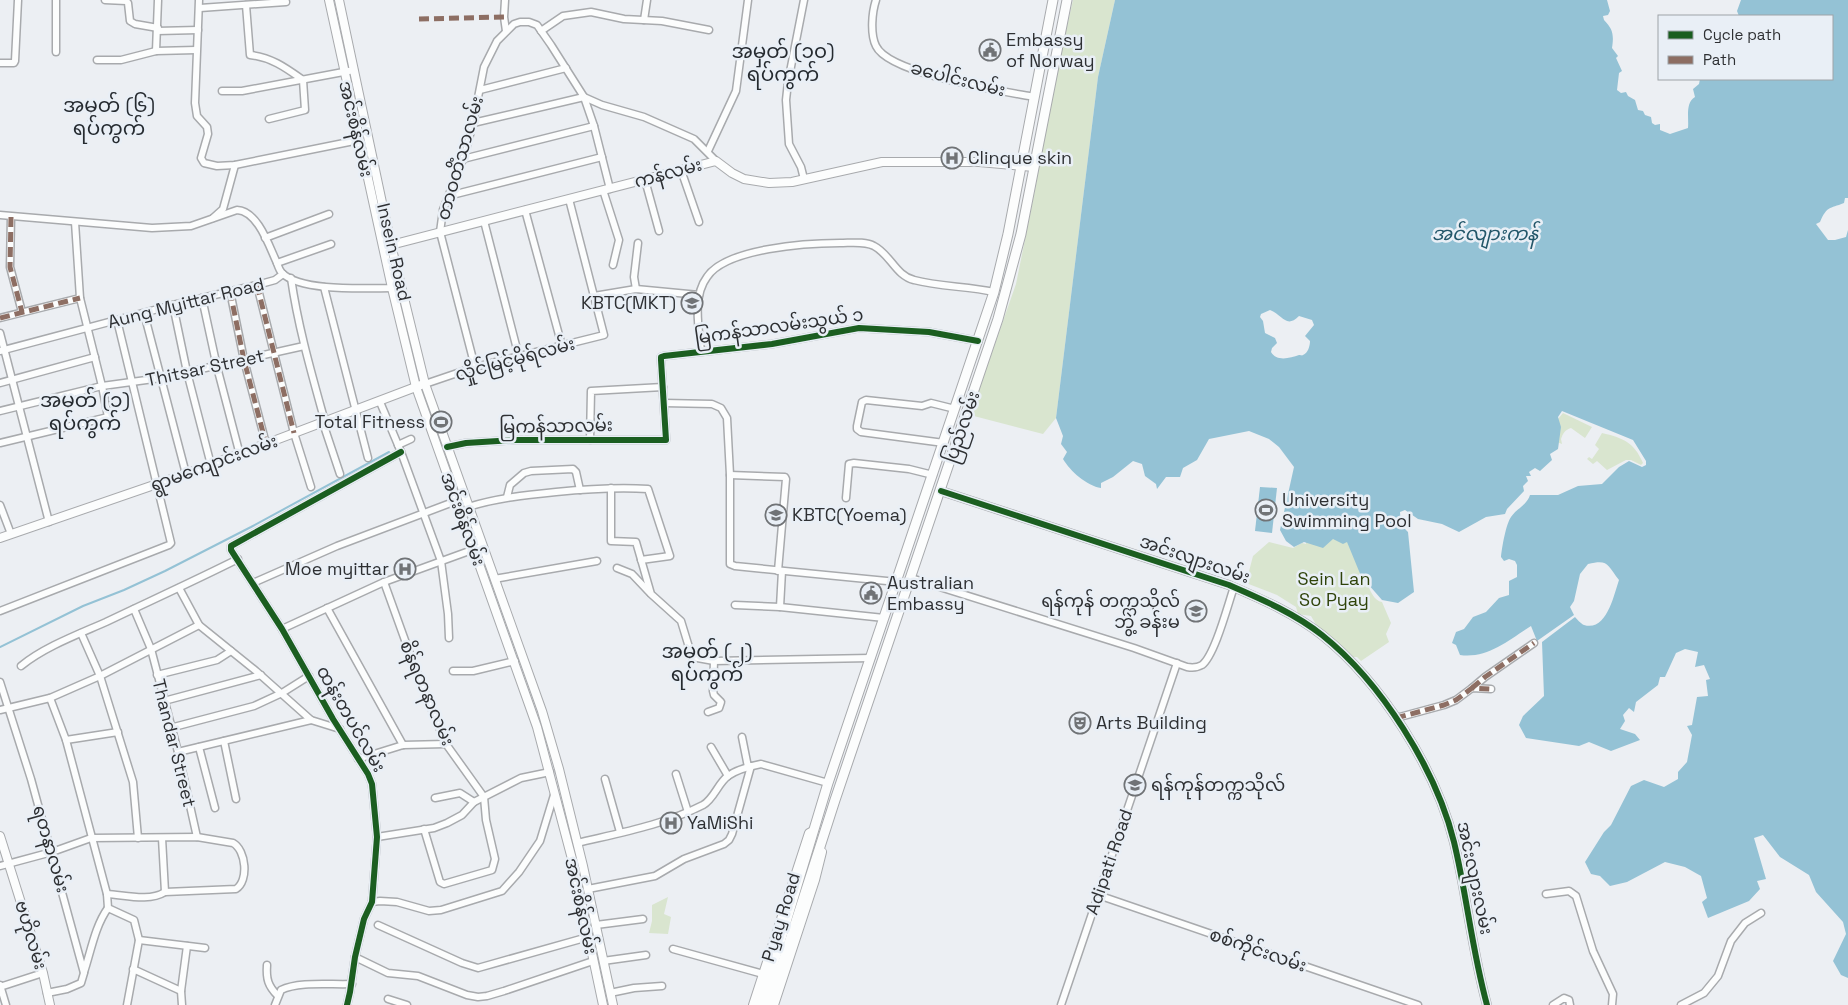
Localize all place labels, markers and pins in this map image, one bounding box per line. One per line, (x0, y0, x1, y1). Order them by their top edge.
place label: Embassy of Norway (1006, 28, 1095, 72)
public building icon: Embassy of Norway (978, 38, 1002, 62)
hospital icon: Clinque skin (940, 146, 964, 170)
place label: Clinque skin (968, 146, 1072, 169)
place label: KBTC(MKT) (581, 291, 676, 314)
school or university icon: KBTC(MKT) (680, 291, 704, 315)
place label: Total Fitness (315, 410, 425, 433)
sports icon: Total Fitness (429, 410, 453, 434)
place label: University Swimming Pool (1282, 488, 1412, 532)
sports icon: University Swimming Pool (1254, 498, 1278, 522)
school or university icon: KBTC(Yoema) (764, 503, 788, 527)
place label: KBTC(Yoema) (792, 503, 907, 526)
place label: Moe myittar (285, 557, 389, 580)
hospital icon: Moe myittar (393, 557, 417, 581)
place label: Australian Embassy (887, 571, 974, 615)
public building icon: Australian Embassy (859, 581, 883, 605)
place label: ရန်ကုန် တက္ကသိုလ် ဘွဲ့ ခန်းမ (1041, 587, 1180, 637)
school or university icon: ရန်ကုန် တက္ကသိုလ် ဘွဲ့ ခန်းမ (1184, 599, 1208, 623)
theatre icon: Arts Building (1068, 711, 1092, 735)
place label: Arts Building (1096, 711, 1207, 734)
place label: ရန်ကုန်တက္ကသိုလ် (1151, 771, 1285, 800)
school or university icon: ရန်ကုန်တက္ကသိုလ် (1123, 773, 1147, 797)
hospital icon: YaMiShi (659, 811, 683, 835)
place label: YaMiShi (687, 811, 753, 834)

